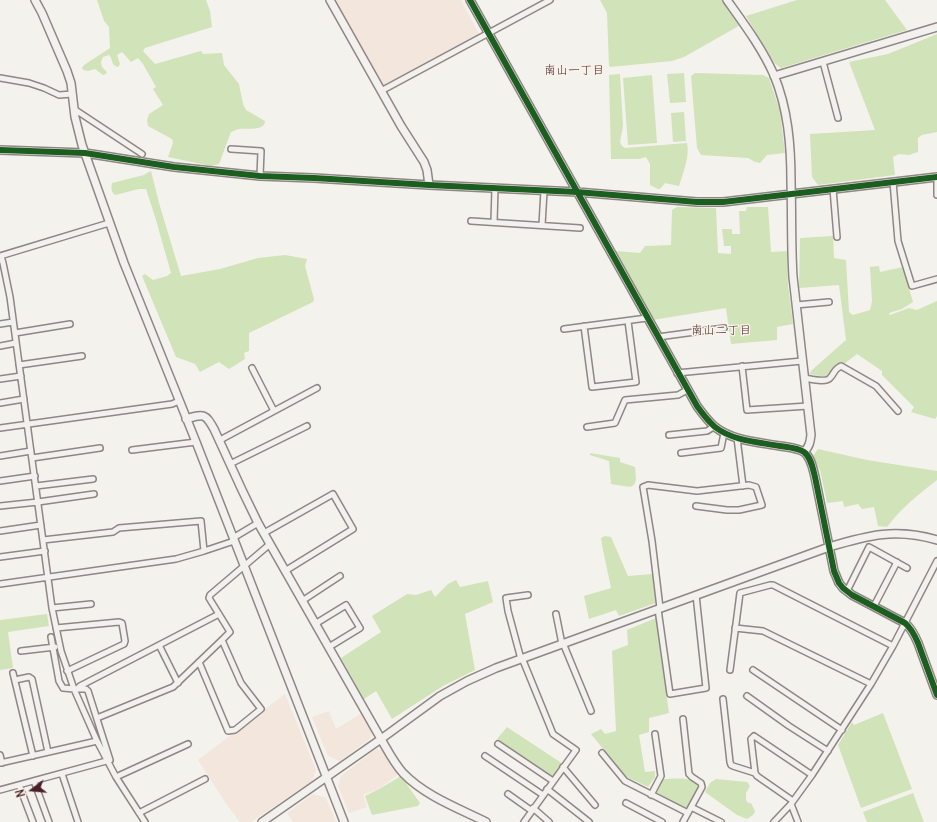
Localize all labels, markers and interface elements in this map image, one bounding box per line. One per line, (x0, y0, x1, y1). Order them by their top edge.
district label: 南山一丁目 (544, 64, 604, 78)
district label: 南山二丁目 (691, 324, 751, 338)
north arrow (12, 770, 52, 810)
text: N (13, 788, 28, 799)

